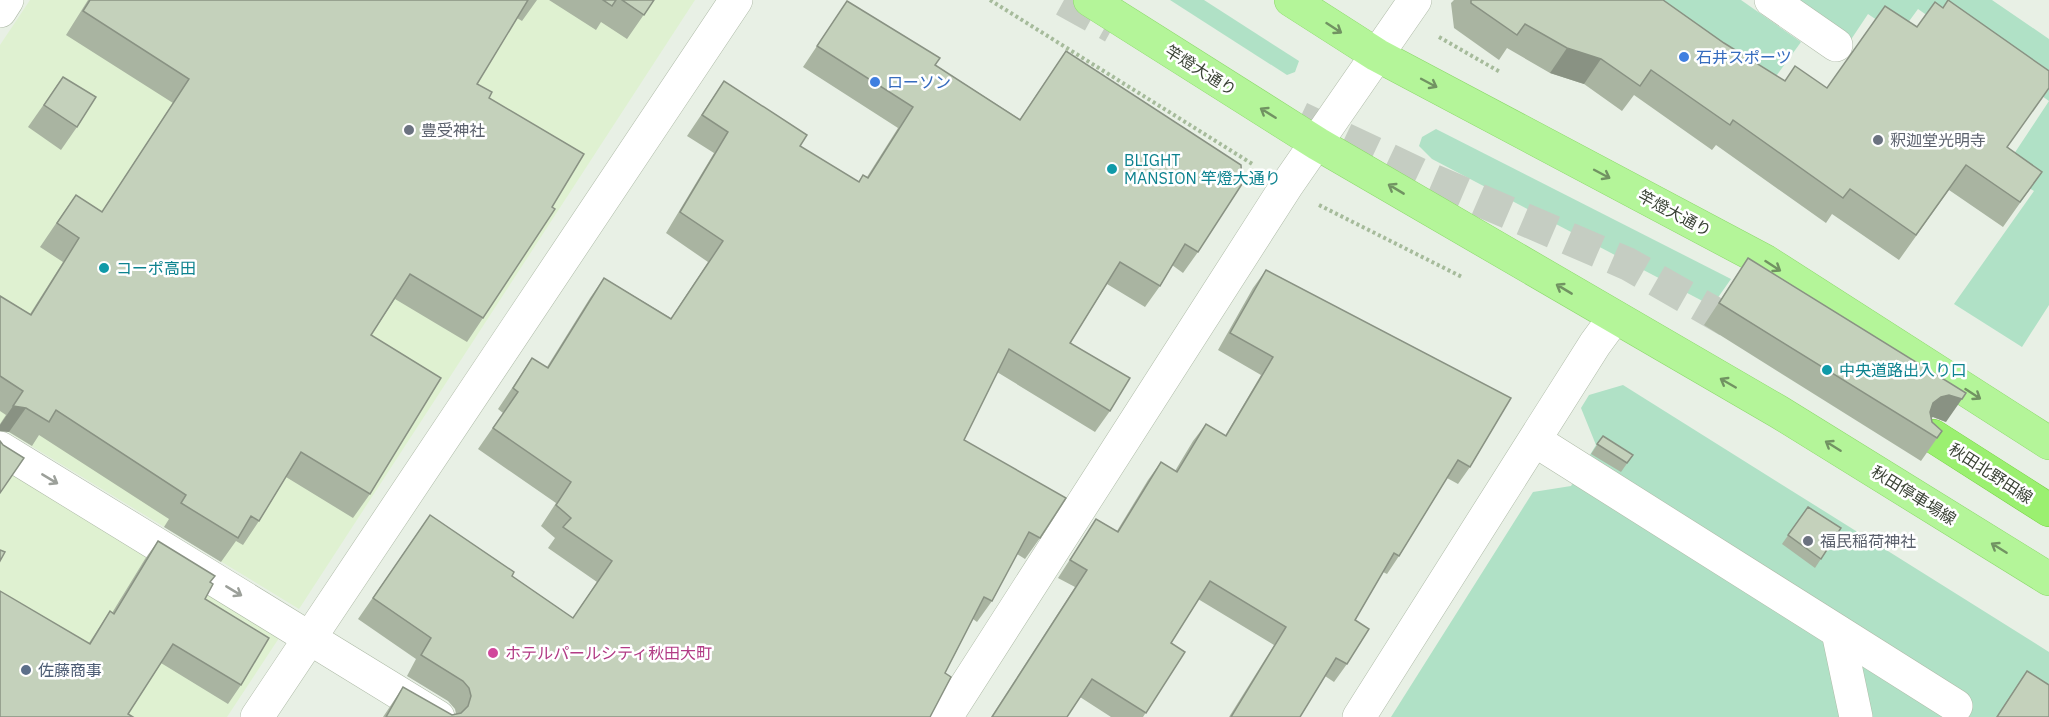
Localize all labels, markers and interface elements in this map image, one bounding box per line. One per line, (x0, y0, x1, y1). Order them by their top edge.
one-way arrow (1326, 21, 1343, 34)
street label: 竿燈大通り (1162, 40, 1240, 100)
place label: 石井スポーツ (1696, 47, 1792, 67)
marker: 石井スポーツ (1677, 50, 1691, 64)
place label: ローソン (887, 72, 951, 92)
marker: ローソン (868, 75, 882, 89)
one-way arrow (1420, 78, 1438, 89)
one-way arrow (1260, 106, 1277, 119)
place label: 豊受神社 (421, 120, 485, 140)
marker: 豊受神社 (402, 123, 416, 137)
place label: 釈迦堂光明寺 (1890, 130, 1986, 150)
marker: 釈迦堂光明寺 (1871, 133, 1885, 147)
place label: BLIGHT MANSION 竿燈大通り (1124, 150, 1281, 188)
marker: BLIGHT MANSION 竿燈大通り (1105, 162, 1119, 176)
one-way arrow (1592, 169, 1610, 180)
one-way arrow (1388, 183, 1405, 195)
street label: 竿燈大通り (1635, 185, 1715, 241)
place label: コーポ高田 (116, 258, 196, 278)
one-way arrow (1765, 260, 1781, 272)
marker: コーポ高田 (97, 261, 111, 275)
one-way arrow (1556, 282, 1573, 294)
place label: 中央道路出入り口 (1839, 360, 1967, 380)
marker: 中央道路出入り口 (1820, 363, 1834, 377)
one-way arrow (1720, 377, 1737, 389)
one-way arrow (1964, 388, 1981, 400)
street label: 秋田北野田線 (1945, 438, 2037, 508)
one-way arrow (1825, 439, 1842, 451)
street label: 秋田停車場線 (1868, 461, 1960, 529)
one-way arrow (41, 473, 58, 485)
place label: 福民稲荷神社 (1820, 531, 1916, 551)
marker: 福民稲荷神社 (1801, 534, 1815, 548)
one-way arrow (1991, 541, 2008, 553)
one-way arrow (225, 586, 242, 598)
place label: ホテルパールシティ秋田大町 (505, 643, 712, 663)
marker: ホテルパールシティ秋田大町 (486, 646, 500, 660)
place label: 佐藤商事 (38, 660, 102, 680)
marker: 佐藤商事 (19, 663, 33, 677)

